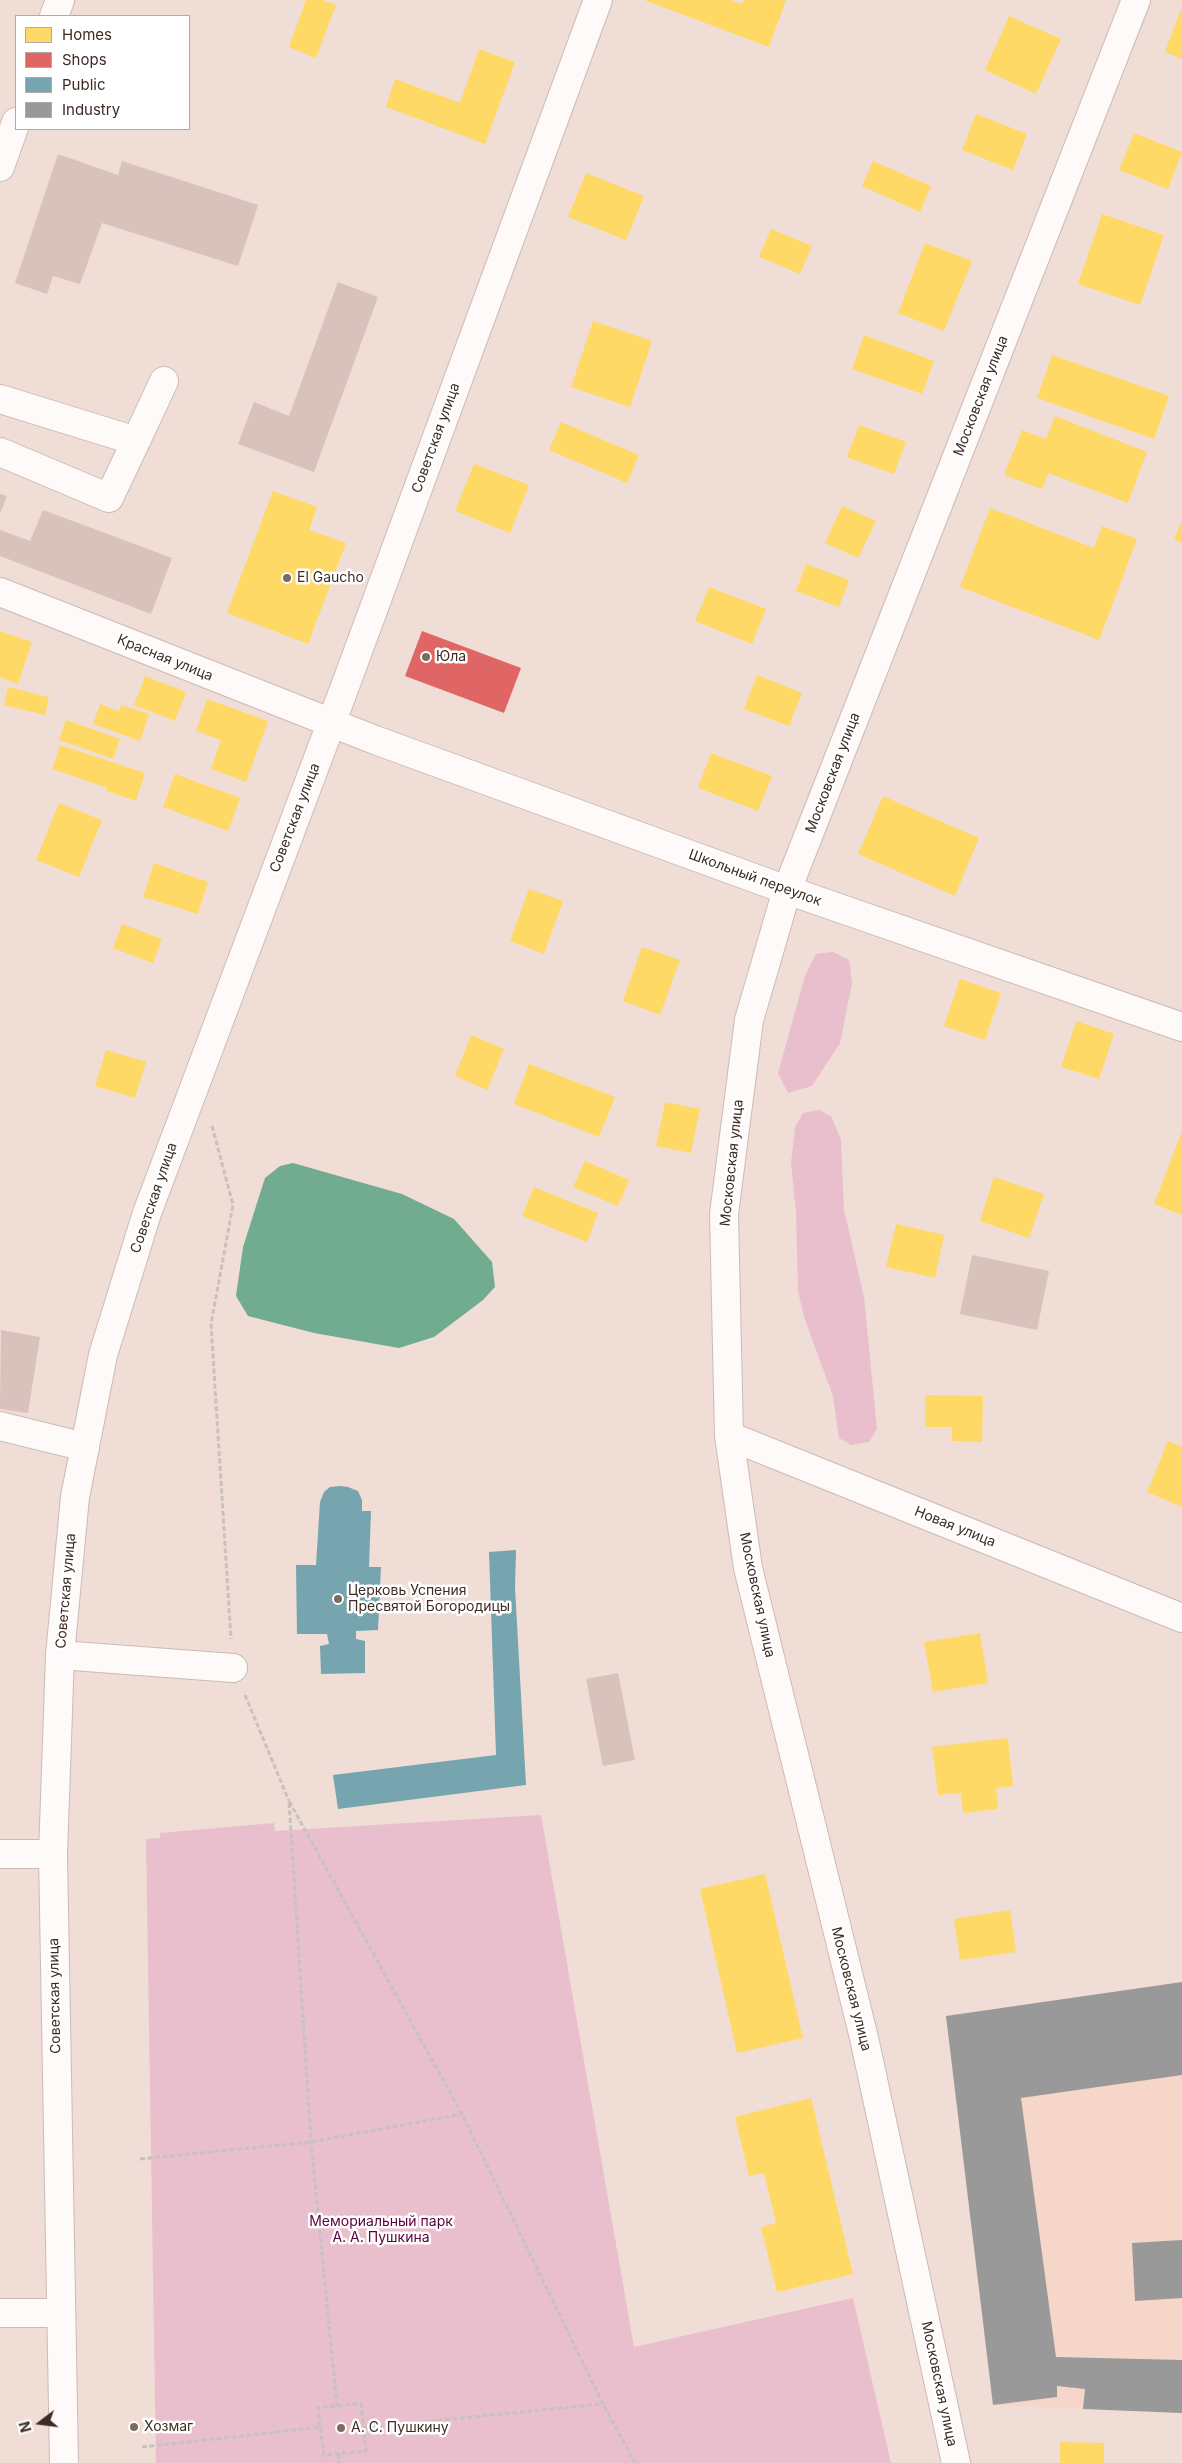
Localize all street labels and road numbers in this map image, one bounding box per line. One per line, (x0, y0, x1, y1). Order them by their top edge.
street label: Московская улица (950, 333, 1012, 459)
street label: Советская улица (408, 381, 464, 495)
street label: Красная улица (115, 631, 215, 685)
street label: Московская улица (802, 710, 864, 836)
street label: Советская улица (266, 761, 324, 875)
street label: Школьный переулок (686, 846, 824, 910)
street label: Московская улица (717, 1099, 747, 1227)
street label: Советская улица (127, 1140, 181, 1256)
street label: Новая улица (912, 1503, 998, 1551)
street label: Московская улица (736, 1531, 778, 1659)
street label: Советская улица (53, 1533, 79, 1649)
street label: Московская улица (827, 1925, 875, 2053)
street label: Советская улица (46, 1938, 64, 2054)
street label: Московская улица (918, 2320, 960, 2448)

